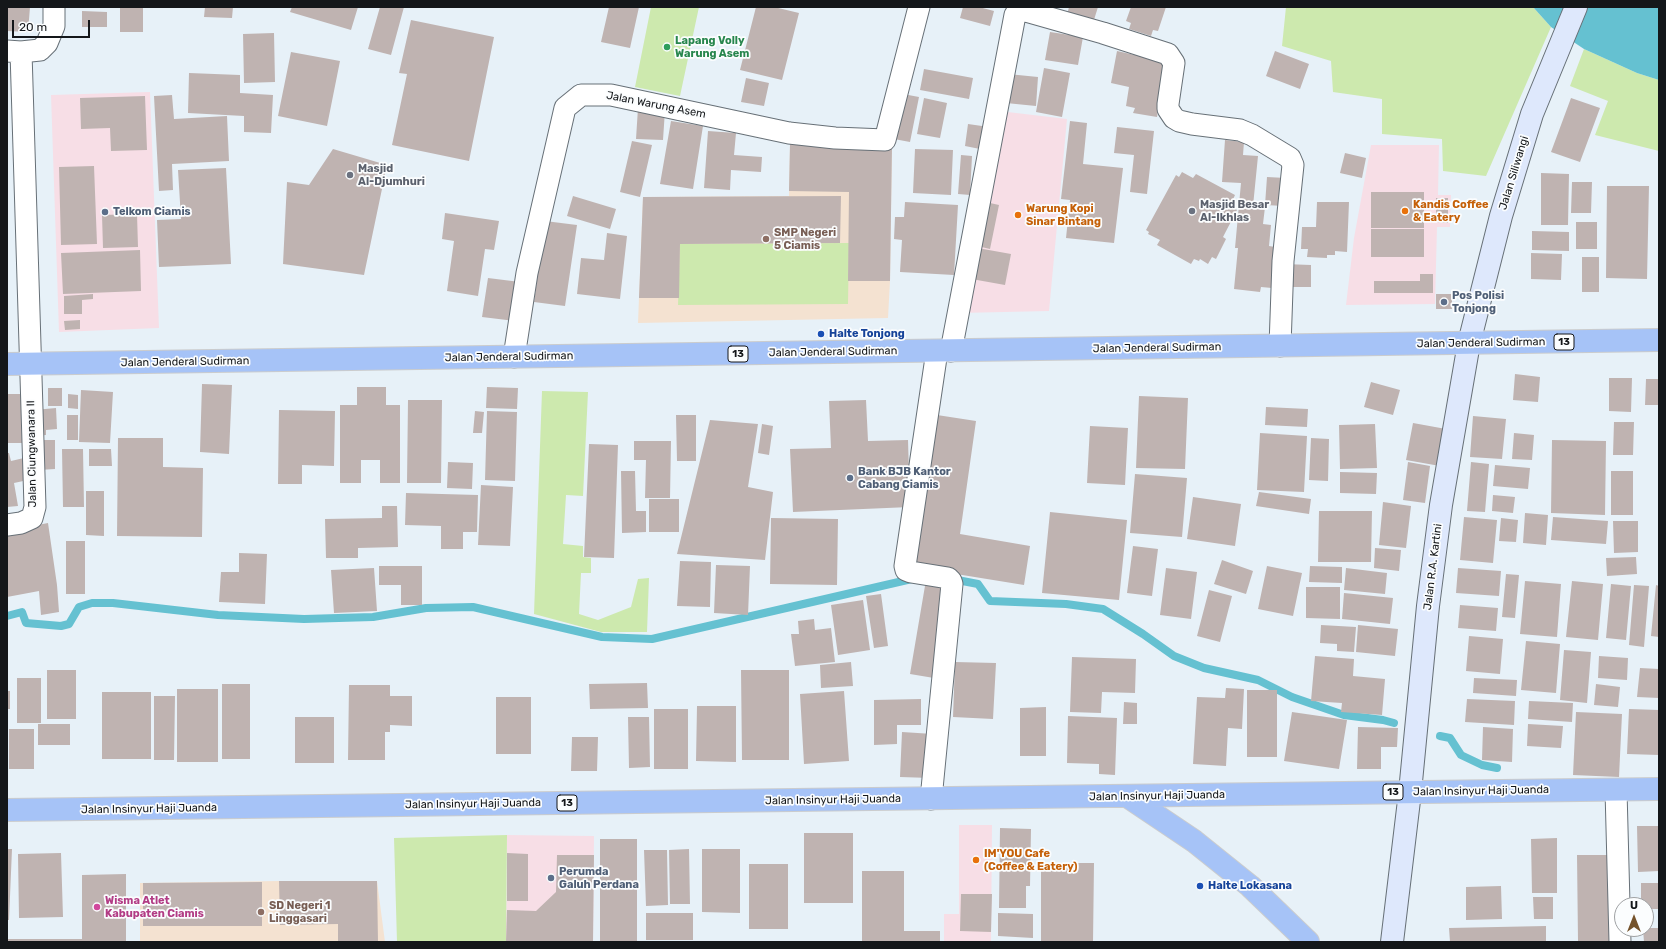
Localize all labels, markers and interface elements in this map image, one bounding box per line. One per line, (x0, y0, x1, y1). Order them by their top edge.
scale bar (14, 12, 92, 38)
text: 20 m (19, 20, 47, 34)
place label: Lapang Volly Warung Asem (675, 34, 749, 60)
marker: Lapang Volly Warung Asem (662, 42, 672, 52)
street label: Jalan Warung Asem (605, 89, 707, 121)
street label: Jalan Siliwangi (1496, 134, 1532, 212)
place label: Masjid Al-Djumhuri (358, 162, 425, 188)
marker: Masjid Al-Djumhuri (345, 170, 355, 180)
place label: Masjid Besar Al-Ikhlas (1200, 198, 1269, 224)
place label: Kandis Coffee & Eatery (1413, 198, 1489, 224)
place label: Warung Kopi Sinar Bintang (1026, 202, 1101, 228)
place label: Telkom Ciamis (113, 205, 191, 219)
marker: Masjid Besar Al-Ikhlas (1187, 206, 1197, 216)
marker: Kandis Coffee & Eatery (1400, 206, 1410, 216)
marker: Telkom Ciamis (100, 207, 110, 217)
marker: Warung Kopi Sinar Bintang (1013, 210, 1023, 220)
place label: SMP Negeri 5 Ciamis (774, 226, 836, 252)
marker: SMP Negeri 5 Ciamis (761, 234, 771, 244)
place label: Pos Polisi Tonjong (1452, 289, 1504, 315)
marker: Pos Polisi Tonjong (1439, 297, 1449, 307)
place label: Halte Tonjong (829, 327, 905, 341)
marker: Halte Tonjong (816, 329, 826, 339)
road number: 13 (1554, 334, 1574, 350)
street label: Jalan Jenderal Sudirman (1417, 335, 1545, 351)
street label: Jalan Jenderal Sudirman (1093, 340, 1221, 356)
street label: Jalan Jenderal Sudirman (769, 344, 897, 360)
road number: 13 (728, 346, 748, 362)
street label: Jalan Jenderal Sudirman (445, 349, 573, 365)
street label: Jalan Jenderal Sudirman (121, 354, 249, 370)
street label: Jalan Ciungwanara II (24, 400, 40, 508)
place label: Bank BJB Kantor Cabang Ciamis (858, 465, 951, 491)
marker: Bank BJB Kantor Cabang Ciamis (845, 473, 855, 483)
street label: Jalan R.A. Kartini (1421, 523, 1445, 611)
street label: Jalan Insinyur Haji Juanda (1413, 783, 1549, 799)
road number: 13 (1383, 784, 1403, 800)
street label: Jalan Insinyur Haji Juanda (1089, 788, 1225, 804)
street label: Jalan Insinyur Haji Juanda (765, 792, 901, 808)
road number: 13 (557, 795, 577, 811)
street label: Jalan Insinyur Haji Juanda (405, 796, 541, 812)
street label: Jalan Insinyur Haji Juanda (81, 801, 217, 817)
place label: IM'YOU Cafe (Coffee & Eatery) (984, 847, 1077, 873)
marker: IM'YOU Cafe (Coffee & Eatery) (971, 855, 981, 865)
place label: Perumda Galuh Perdana (559, 865, 639, 891)
marker: Perumda Galuh Perdana (546, 873, 556, 883)
place label: Halte Lokasana (1208, 879, 1292, 893)
marker: Halte Lokasana (1195, 881, 1205, 891)
place label: Wisma Atlet Kabupaten Ciamis (105, 894, 204, 920)
north arrow (1614, 897, 1654, 937)
place label: SD Negeri 1 Linggasari (269, 899, 330, 925)
text: U (1630, 899, 1638, 912)
marker: Wisma Atlet Kabupaten Ciamis (92, 902, 102, 912)
marker: SD Negeri 1 Linggasari (256, 907, 266, 917)

